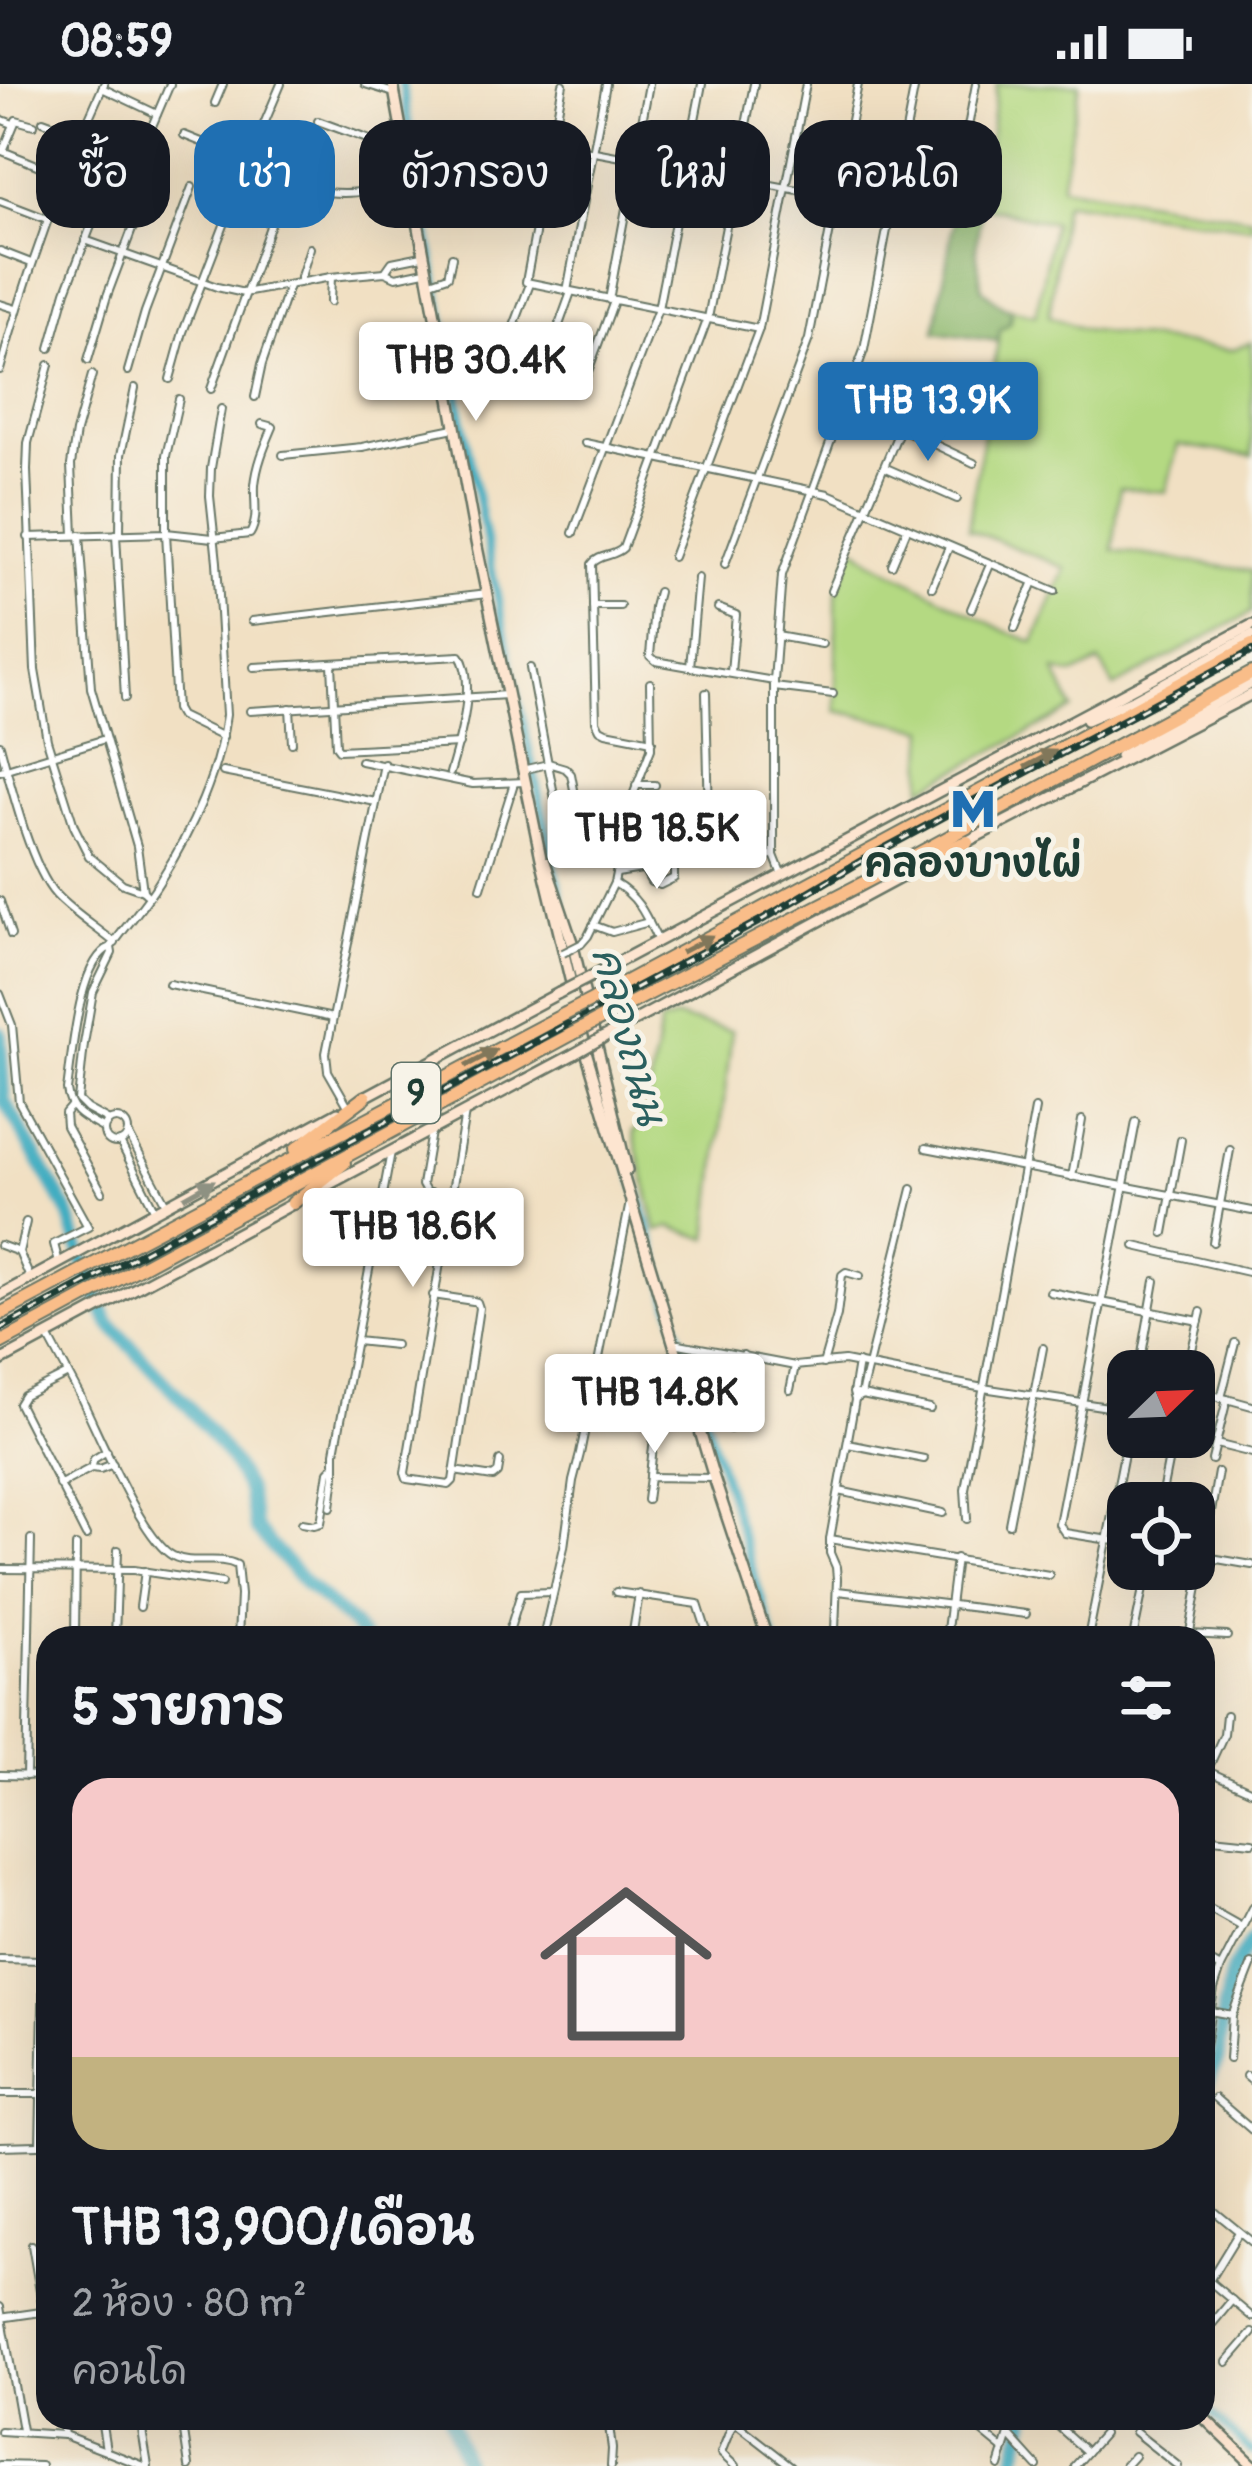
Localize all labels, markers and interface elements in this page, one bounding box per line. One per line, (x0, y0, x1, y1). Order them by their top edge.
text: 08:59 (60, 14, 173, 70)
chip: ซื้อ (36, 120, 170, 228)
chip: เช่า (194, 120, 335, 228)
chip: ตัวกรอง (359, 120, 591, 228)
chip: ใหม่ (615, 120, 770, 228)
chip: คอนโด (794, 120, 1002, 228)
pin: THB 30.4K (339, 322, 613, 424)
text: THB 30.4K (386, 336, 566, 385)
pin: THB 13.9K (791, 362, 1065, 464)
text: THB 13.9K (845, 376, 1011, 425)
one-way arrow (1023, 749, 1058, 770)
metro station icon: คลองบางไผ่ (948, 784, 998, 834)
pin: THB 18.5K (520, 790, 794, 892)
text: THB 18.5K (575, 804, 739, 853)
place label: คลองบางไผ่ (865, 836, 1081, 888)
one-way arrow (679, 934, 714, 954)
water label: คลองถนน (579, 942, 677, 1132)
one-way arrow (464, 1048, 499, 1069)
road number: 9 (392, 1063, 440, 1123)
one-way arrow (182, 1179, 216, 1200)
pin: THB 18.6K (276, 1188, 550, 1290)
text: THB 18.6K (330, 1202, 496, 1251)
north arrow (1107, 1350, 1215, 1458)
map controls (1107, 1350, 1215, 1590)
pin: THB 14.8K (518, 1354, 792, 1456)
text: THB 14.8K (572, 1368, 738, 1417)
button: locate (1107, 1482, 1215, 1590)
icon: filters (1113, 1665, 1179, 1731)
text: 5 รายการ (72, 1676, 285, 1740)
icon: home (518, 1856, 734, 2072)
text: THB 13,900/เดือน (72, 2196, 475, 2260)
text: 2 ห้อง · 80 m² (72, 2279, 307, 2328)
text: คอนโด (72, 2347, 187, 2396)

